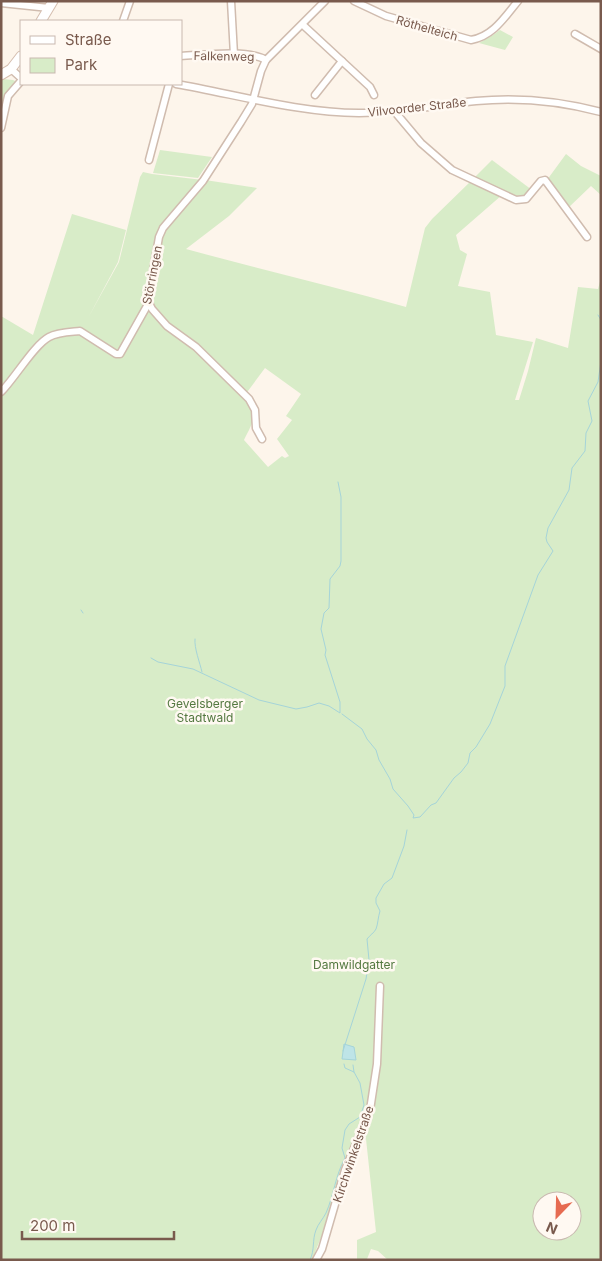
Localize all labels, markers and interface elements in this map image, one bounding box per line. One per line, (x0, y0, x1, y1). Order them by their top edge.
street label: Röthelteich (394, 12, 460, 44)
legend (20, 20, 182, 85)
text: Straße (65, 30, 112, 49)
street label: Falkenweg (193, 48, 255, 64)
text: Park (65, 55, 98, 74)
street label: Vilvoorder Straße (367, 94, 467, 120)
street label: Störringen (139, 244, 165, 306)
park label: Gevelsberger Stadtwald (167, 696, 243, 725)
park label: Damwildgatter (313, 957, 395, 972)
street label: Kirchwinkelstraße (329, 1104, 377, 1204)
north arrow (532, 1191, 582, 1241)
scale bar (22, 1208, 175, 1240)
text: 200 m (30, 1216, 75, 1235)
text: N (543, 1219, 560, 1238)

